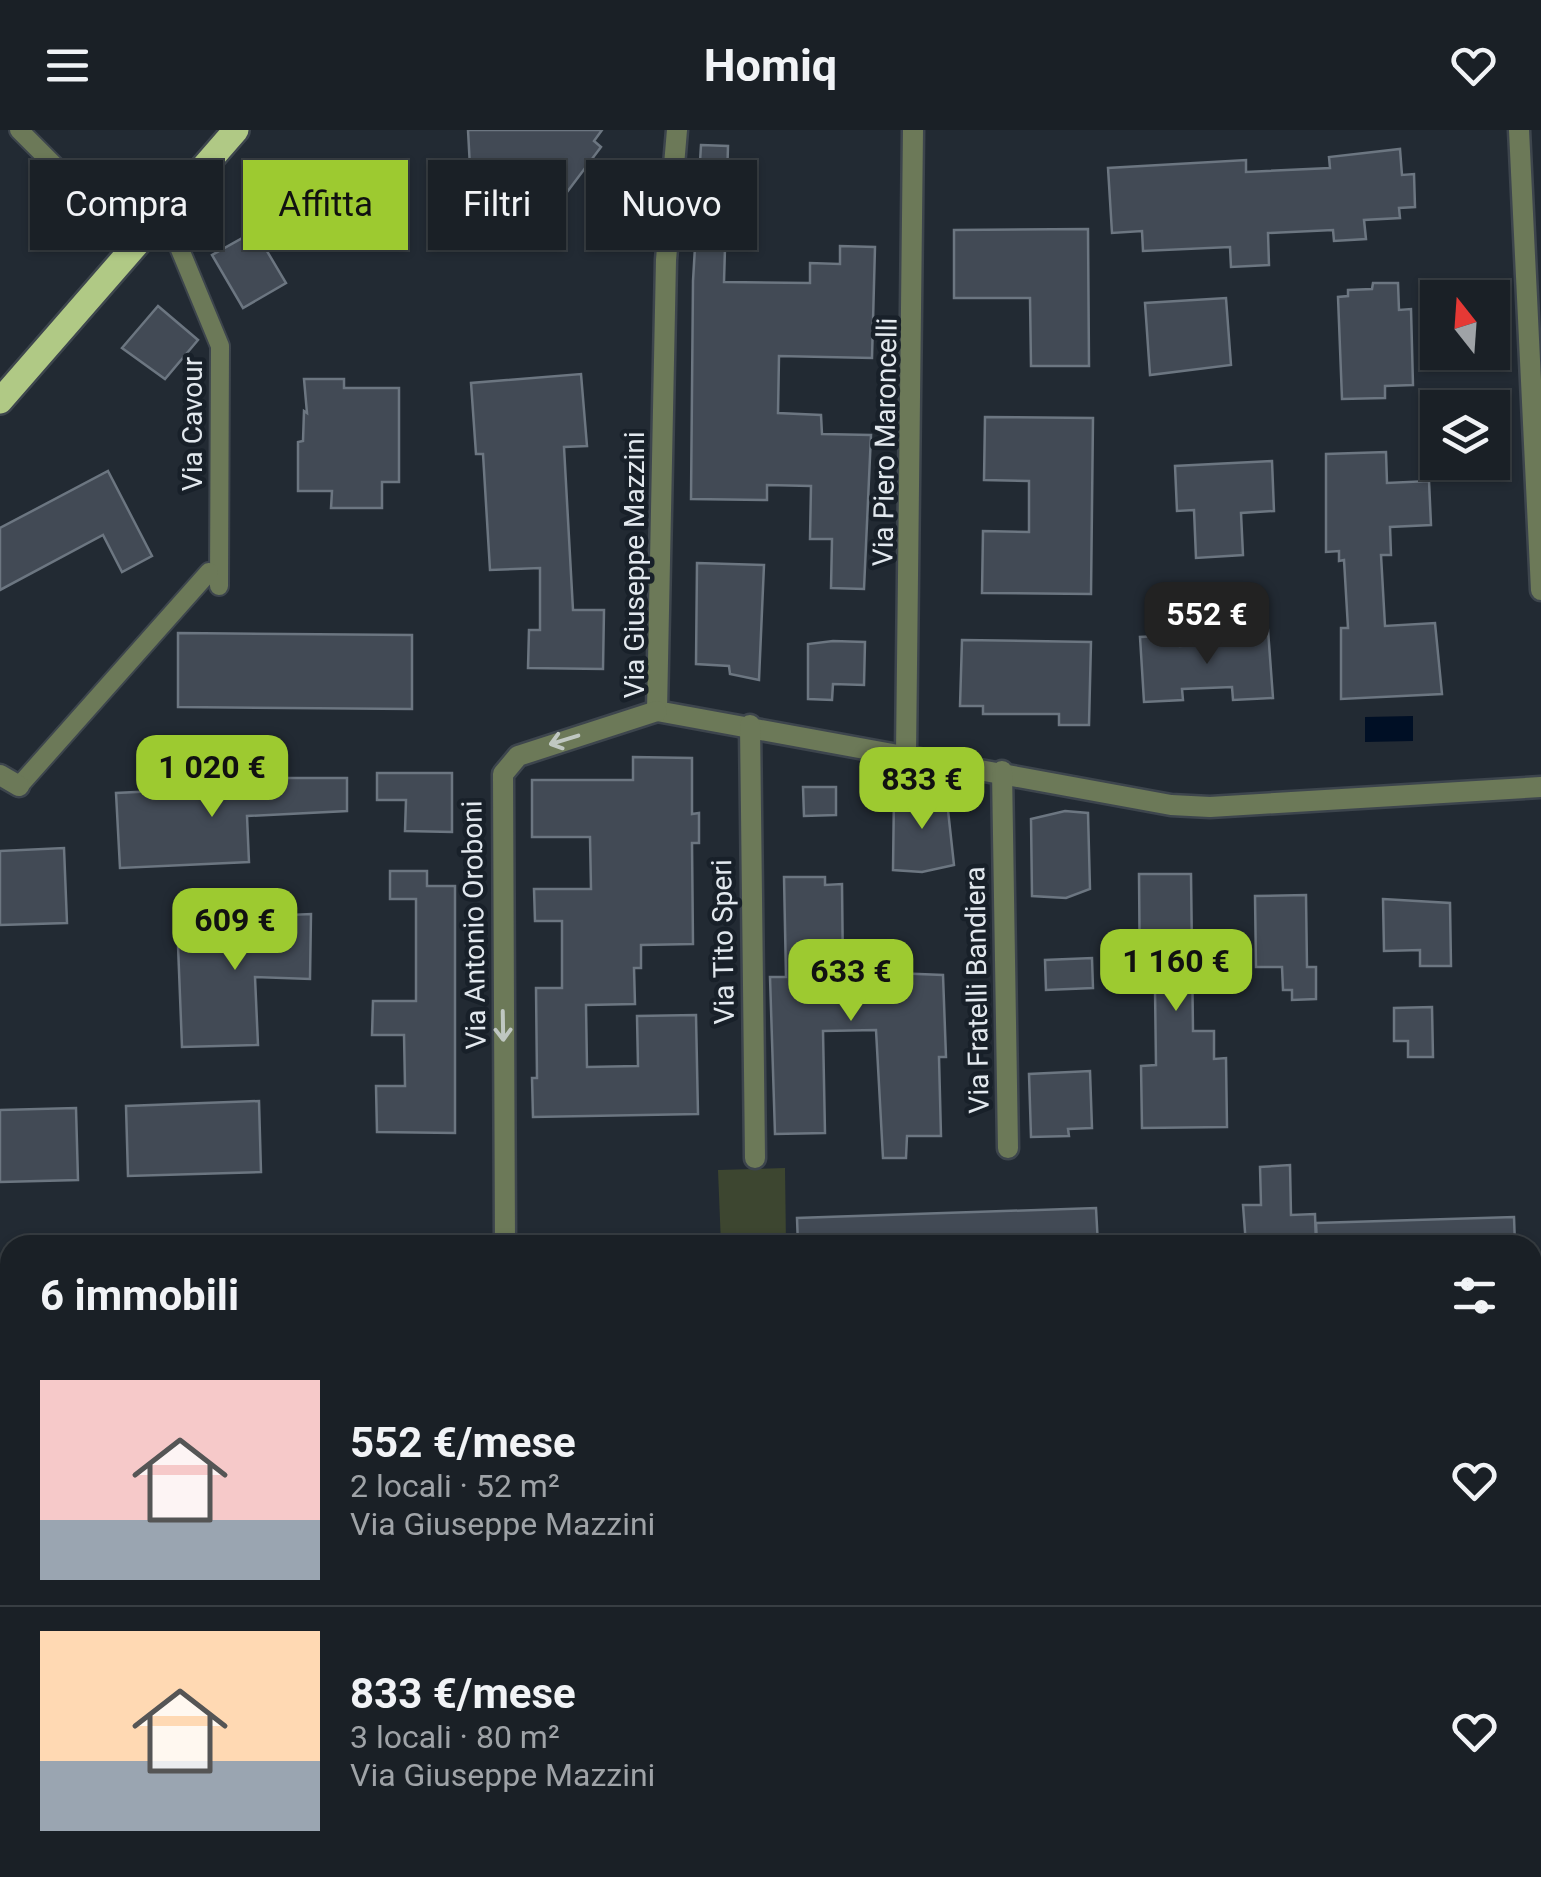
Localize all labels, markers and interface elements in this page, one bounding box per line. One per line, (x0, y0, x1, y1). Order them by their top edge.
icon: menu (40, 38, 95, 93)
icon: heart (1446, 38, 1501, 93)
text: Homiq (704, 39, 837, 92)
chip: Compra (30, 160, 223, 250)
chip: Affitta (243, 160, 408, 250)
chip: Filtri (428, 160, 566, 250)
chip: Nuovo (586, 160, 757, 250)
north arrow (1420, 280, 1510, 370)
map controls (1420, 280, 1510, 480)
street label: Via Piero Maroncelli (866, 317, 904, 567)
street label: Via Cavour (176, 356, 209, 491)
button: layers (1420, 390, 1510, 480)
street label: Via Giuseppe Mazzini (618, 431, 651, 699)
pin: 552 € (1137, 582, 1277, 667)
text: 552 € (1166, 595, 1248, 633)
one-way arrow (549, 733, 580, 751)
pin: 1 020 € (120, 735, 304, 820)
pin: 833 € (852, 747, 992, 832)
text: 1 020 € (158, 748, 266, 786)
text: 833 € (881, 760, 963, 798)
street label: Via Antonio Oroboni (455, 800, 493, 1050)
street label: Via Tito Speri (705, 859, 741, 1025)
street label: Via Fratelli Bandiera (958, 866, 996, 1114)
pin: 609 € (165, 888, 305, 973)
text: 609 € (194, 901, 276, 939)
pin: 1 160 € (1084, 929, 1268, 1014)
pin: 633 € (781, 939, 921, 1024)
text: 1 160 € (1122, 942, 1230, 980)
text: 633 € (810, 952, 892, 990)
one-way arrow (493, 1009, 512, 1041)
icon: filters (1447, 1268, 1502, 1323)
text: 6 immobili (40, 1271, 239, 1320)
text: 552 €/mese (350, 1418, 576, 1467)
icon: home (120, 1420, 240, 1540)
icon: heart (1447, 1453, 1502, 1508)
text: 2 locali · 52 m² (350, 1467, 560, 1505)
text: Via Giuseppe Mazzini (350, 1505, 655, 1543)
text: 833 €/mese (350, 1669, 576, 1718)
icon: home (120, 1671, 240, 1791)
icon: heart (1447, 1704, 1502, 1759)
text: 3 locali · 80 m² (350, 1718, 560, 1756)
text: Via Giuseppe Mazzini (350, 1756, 655, 1794)

